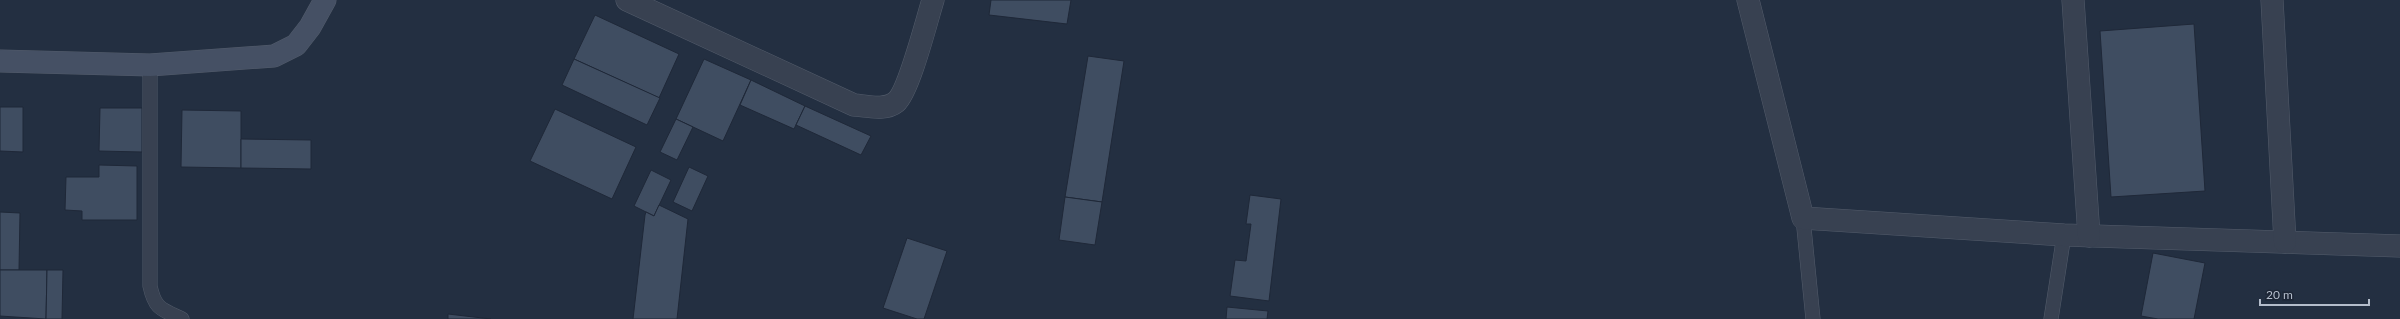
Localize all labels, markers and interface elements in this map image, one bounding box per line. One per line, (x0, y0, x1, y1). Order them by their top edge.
scale bar (2260, 281, 2369, 307)
text: 20 m (2266, 287, 2293, 302)

